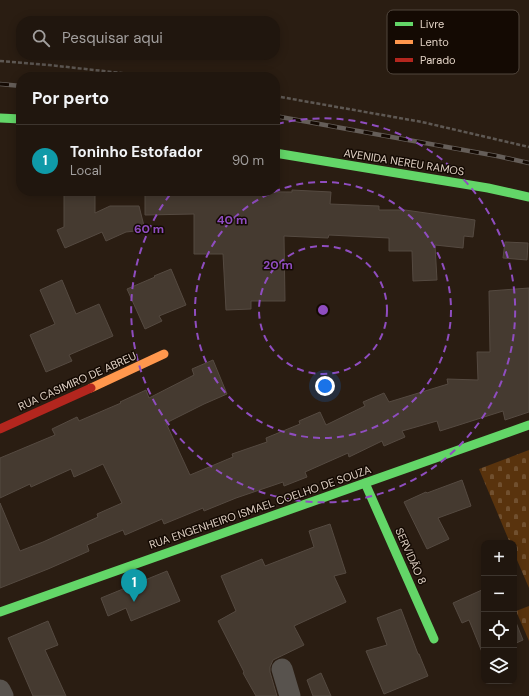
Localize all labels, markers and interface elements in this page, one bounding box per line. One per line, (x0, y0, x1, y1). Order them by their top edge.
legend (387, 10, 519, 74)
search box (16, 16, 280, 60)
text: Livre (420, 17, 444, 31)
icon: search (30, 27, 52, 49)
text: Pesquisar aqui (62, 28, 163, 48)
text: Lento (420, 35, 449, 49)
text: Parado (420, 53, 456, 67)
text: Por perto (32, 87, 109, 109)
text: Toninho Estofador (70, 142, 202, 162)
street label: AVENIDA NEREU RAMOS (343, 146, 465, 178)
text: 1 (43, 152, 47, 169)
text: 90 m (232, 152, 264, 169)
text: Local (70, 162, 102, 179)
text: 40 m (217, 212, 247, 228)
text: 60 m (134, 221, 164, 237)
text: 20 m (263, 257, 293, 273)
centre of rings (316, 303, 330, 317)
street label: RUA CASIMIRO DE ABREU (16, 349, 138, 413)
your location (315, 376, 335, 396)
street label: RUA ENGENHEIRO ISMAEL COELHO DE SOUZA (147, 462, 373, 552)
street label: SERVIDÃO 8 (392, 525, 430, 587)
map controls (481, 540, 517, 684)
button: + (481, 540, 517, 576)
pin: 1 (121, 569, 147, 602)
button: − (481, 576, 517, 612)
button: locate (481, 612, 517, 648)
button: layers (481, 648, 517, 684)

